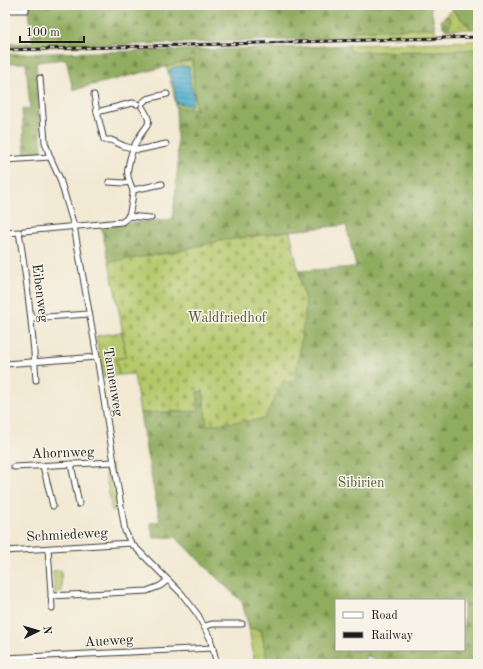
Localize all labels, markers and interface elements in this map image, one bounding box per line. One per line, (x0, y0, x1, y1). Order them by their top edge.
scale bar (20, 18, 84, 44)
text: 100 m (26, 27, 60, 39)
street label: Eibenweg (29, 263, 51, 323)
park label: Waldfriedhof (188, 311, 268, 325)
street label: Tannenweg (101, 347, 125, 418)
street label: Ahornweg (31, 445, 95, 461)
park label: Sibirien (338, 476, 385, 490)
street label: Schmiedeweg (26, 526, 109, 544)
legend (335, 599, 465, 651)
text: Road (371, 610, 398, 622)
north arrow (18, 611, 58, 651)
text: N (41, 626, 52, 636)
text: Railway (371, 630, 414, 642)
street label: Aueweg (84, 633, 134, 649)

